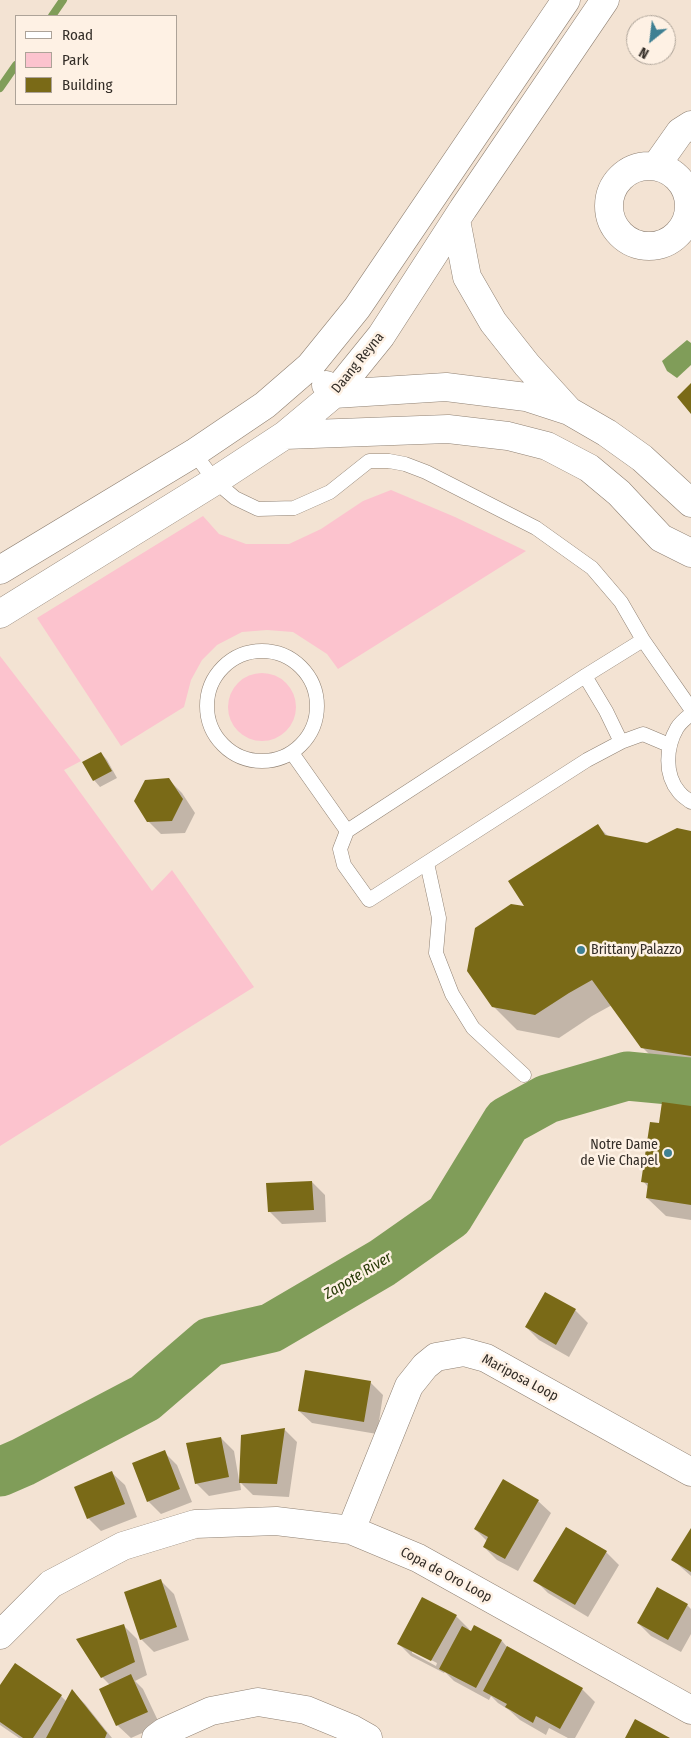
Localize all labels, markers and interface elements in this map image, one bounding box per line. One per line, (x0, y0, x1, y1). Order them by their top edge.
legend (15, 15, 178, 105)
north arrow (626, 15, 676, 65)
text: Road (62, 26, 93, 44)
text: N (636, 43, 652, 62)
text: Park (62, 51, 89, 69)
text: Building (62, 76, 113, 94)
street label: Daang Reyna (328, 329, 388, 397)
place label: Brittany Palazzo (591, 942, 682, 958)
marker: Brittany Palazzo (575, 944, 587, 956)
place label: Notre Dame de Vie Chapel (580, 1137, 658, 1170)
marker: Notre Dame de Vie Chapel (662, 1147, 674, 1159)
water label: Zapote River (321, 1249, 395, 1303)
street label: Mariposa Loop (479, 1351, 561, 1405)
street label: Copa de Oro Loop (397, 1544, 495, 1606)

